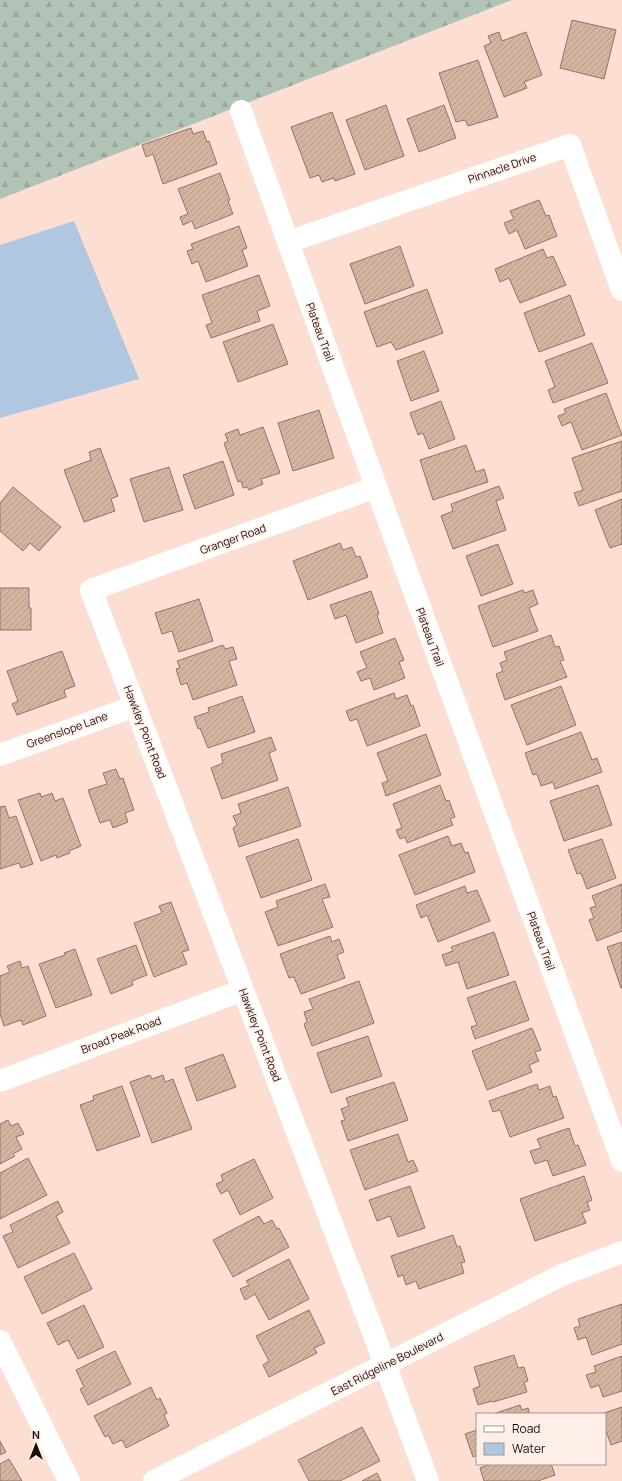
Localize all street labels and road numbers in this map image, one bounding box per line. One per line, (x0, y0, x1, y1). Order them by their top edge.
street label: Pinnacle Drive (466, 149, 538, 186)
street label: Plateau Trail (303, 300, 338, 363)
street label: Granger Road (198, 520, 268, 557)
street label: Plateau Trail (413, 605, 448, 668)
street label: Hawkley Point Road (121, 683, 170, 781)
street label: Greenslope Lane (24, 708, 110, 751)
street label: Plateau Trail (524, 909, 559, 972)
street label: Hawkley Point Road (236, 986, 285, 1084)
street label: Broad Peak Road (79, 1012, 163, 1057)
street label: East Ridgeline Boulevard (328, 1329, 446, 1398)

